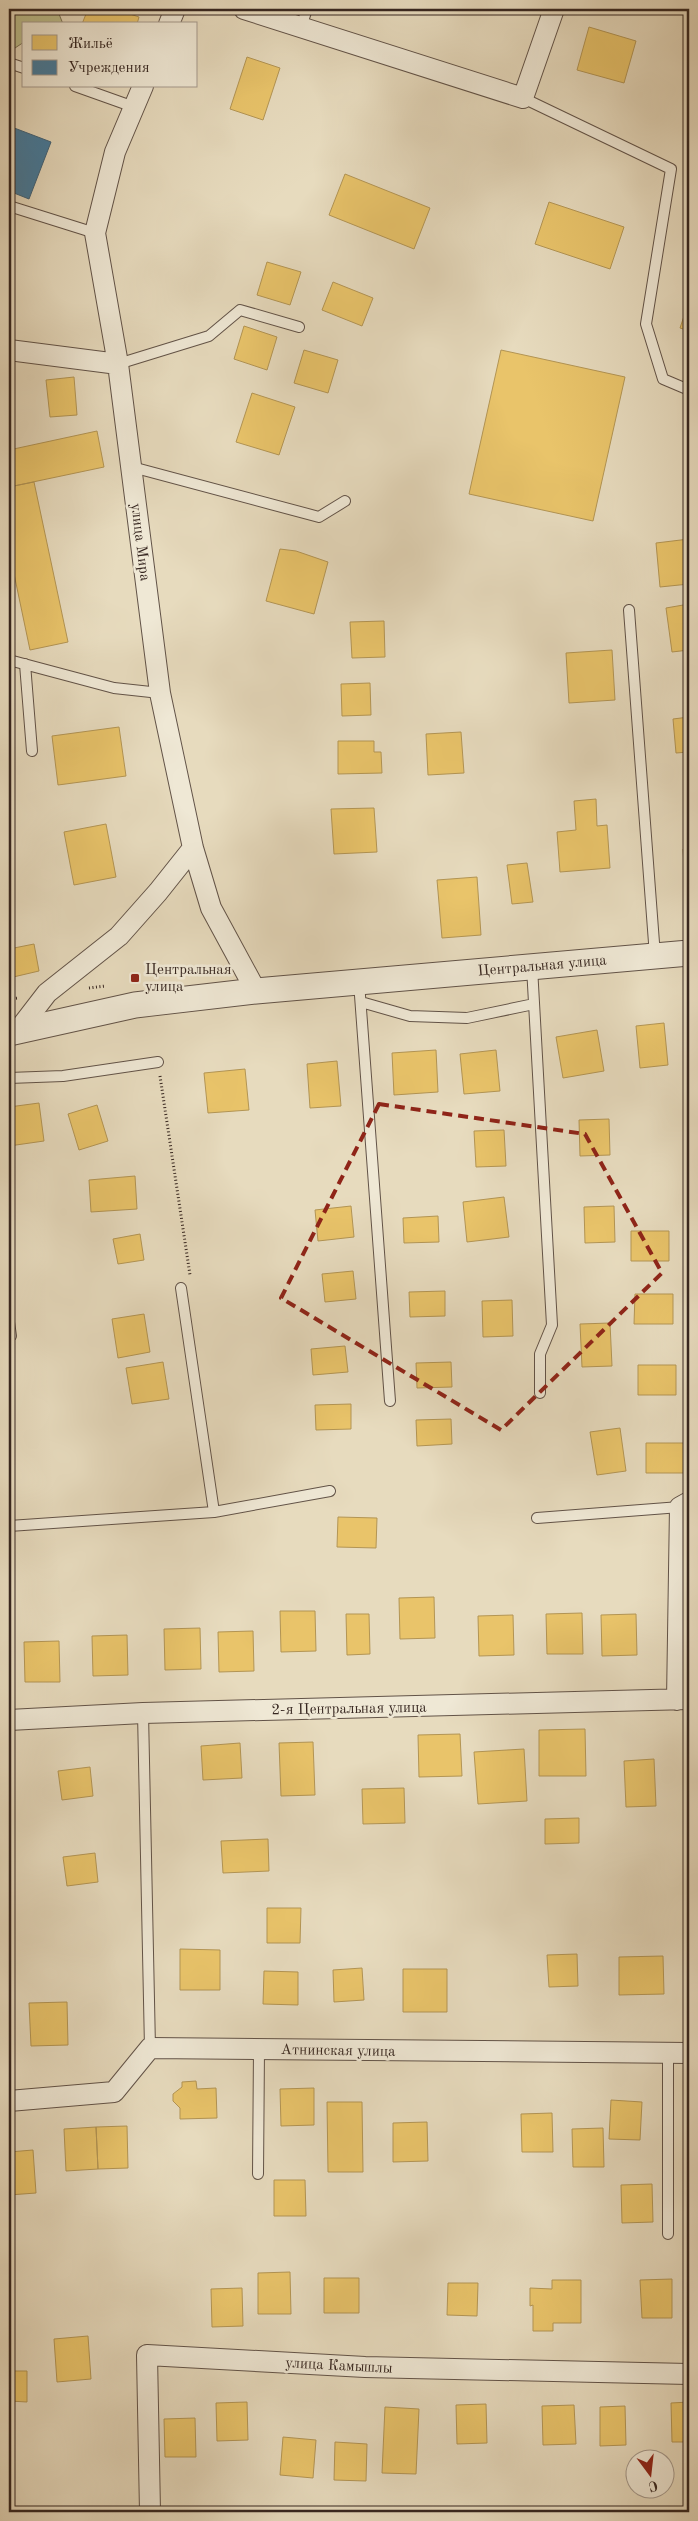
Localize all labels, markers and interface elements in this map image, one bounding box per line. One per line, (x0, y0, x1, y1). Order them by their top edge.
legend (22, 22, 198, 88)
text: Жильё (68, 37, 113, 52)
text: Учреждения (68, 61, 150, 76)
street label: улица Мира (127, 502, 152, 583)
street label: Центральная улица (477, 953, 608, 980)
place label: Центральная улица (145, 963, 232, 995)
marker: Центральная улица (129, 972, 141, 984)
street label: 2-я Центральная улица (271, 1701, 427, 1718)
street label: Атнинская улица (280, 2043, 396, 2060)
street label: улица Камышлы (285, 2356, 393, 2377)
north arrow (626, 2448, 676, 2498)
text: С (647, 2478, 659, 2494)

